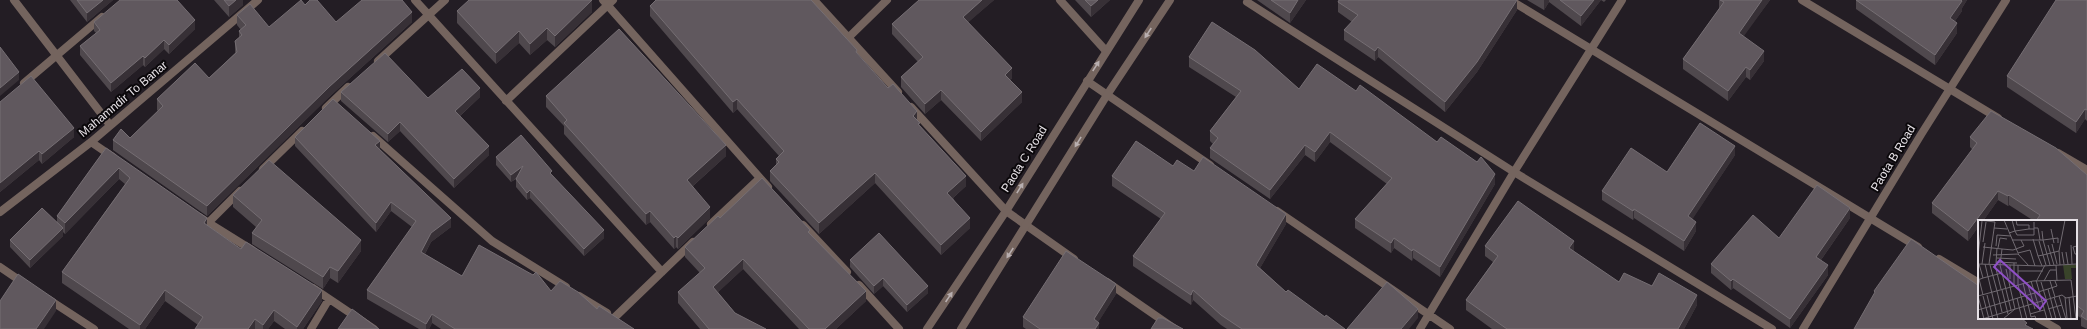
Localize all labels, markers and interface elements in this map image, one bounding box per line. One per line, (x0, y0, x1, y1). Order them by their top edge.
one-way arrow (1144, 27, 1152, 38)
street label: Mahamndir To Banar (76, 58, 170, 140)
one-way arrow (1093, 60, 1100, 72)
street label: Paota B Road (1868, 122, 1918, 194)
street label: Paota C Road (998, 123, 1050, 195)
one-way arrow (1075, 136, 1082, 148)
one-way arrow (1016, 183, 1024, 193)
inset map (1978, 220, 2077, 319)
one-way arrow (1006, 248, 1014, 258)
one-way arrow (945, 291, 953, 302)

